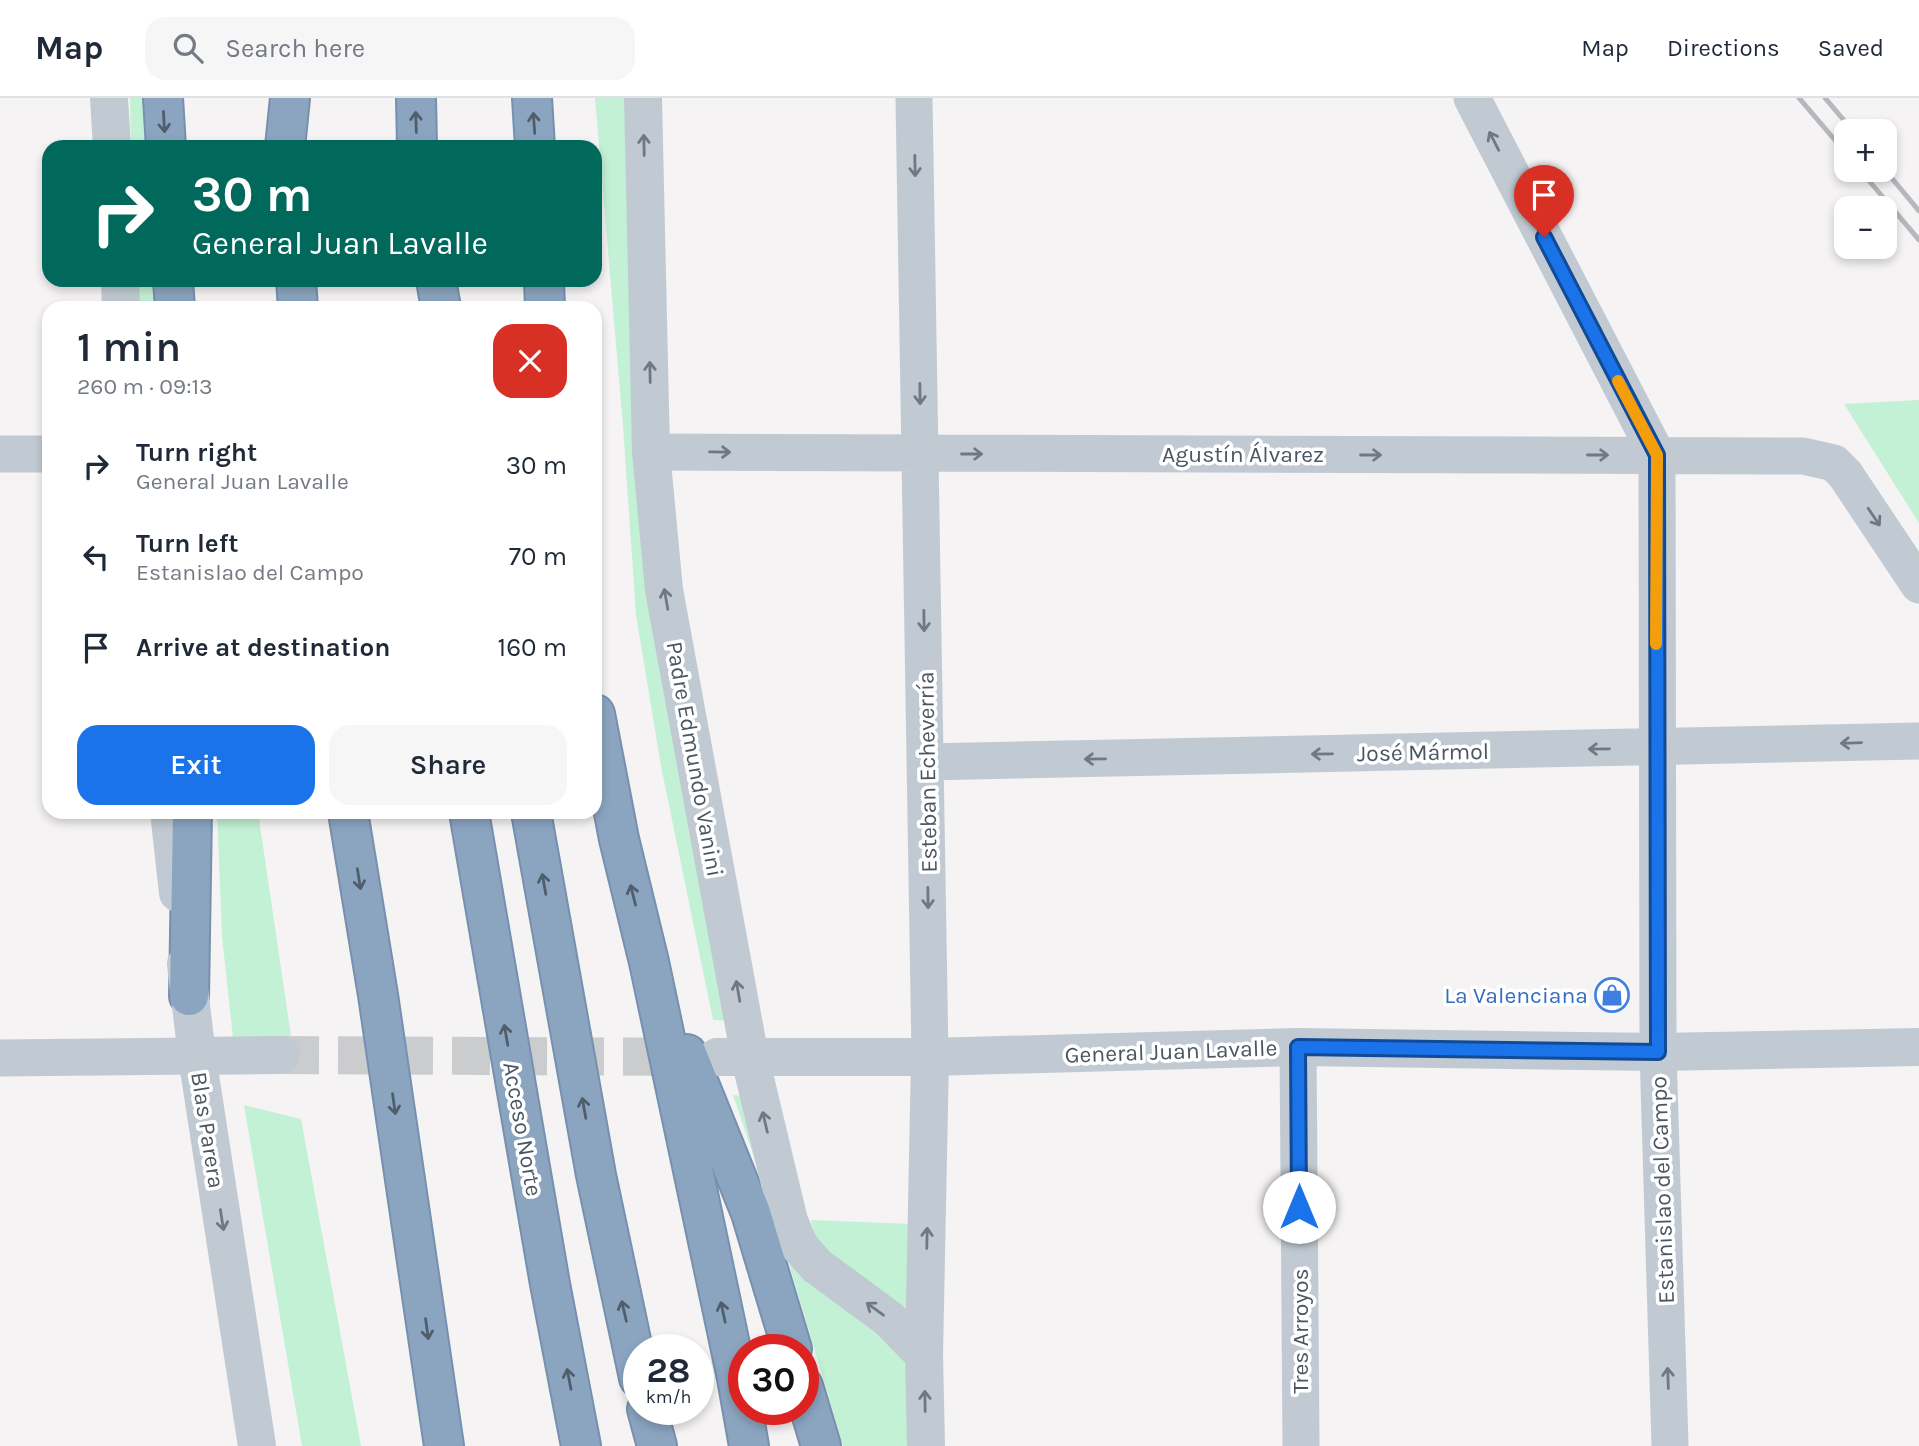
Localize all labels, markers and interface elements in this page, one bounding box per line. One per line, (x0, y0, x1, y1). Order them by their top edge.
search box (145, 17, 635, 80)
text: Map (35, 29, 103, 67)
icon: search (169, 29, 207, 67)
text: Search here (225, 33, 365, 64)
text: Map (1581, 34, 1629, 62)
text: Directions (1667, 34, 1780, 62)
text: Saved (1818, 34, 1884, 62)
one-way arrow (158, 111, 171, 133)
one-way arrow (410, 111, 423, 134)
one-way arrow (527, 112, 540, 134)
map controls (1834, 119, 1897, 259)
button: + (1834, 119, 1897, 182)
one-way arrow (1487, 131, 1500, 152)
one-way arrow (638, 133, 651, 156)
one-way arrow (909, 154, 922, 177)
pin (1514, 165, 1574, 237)
text: 30 m (192, 166, 312, 223)
icon: right (77, 168, 168, 259)
icon: arrive (1525, 176, 1563, 214)
button: − (1834, 196, 1897, 259)
text: General Juan Lavalle (192, 225, 488, 262)
text: 1 min (77, 322, 181, 372)
button: close (493, 324, 567, 398)
one-way arrow (643, 361, 656, 384)
text: 260 m · 09:13 (77, 373, 213, 400)
one-way arrow (913, 382, 927, 405)
text: Turn right (136, 437, 257, 468)
street label: Agustín Álvarez (1162, 441, 1324, 468)
one-way arrow (708, 445, 731, 459)
icon: right (77, 447, 115, 485)
one-way arrow (960, 447, 983, 461)
one-way arrow (1359, 448, 1382, 462)
one-way arrow (1586, 448, 1609, 462)
text: 30 m (506, 450, 567, 481)
text: General Juan Lavalle (136, 468, 349, 495)
one-way arrow (1867, 507, 1881, 527)
text: Turn left (136, 528, 238, 559)
icon: left (77, 538, 115, 576)
text: 70 m (509, 541, 567, 572)
text: Estanislao del Campo (136, 559, 364, 586)
one-way arrow (659, 588, 672, 611)
one-way arrow (917, 609, 931, 632)
icon: arrive (77, 629, 115, 667)
text: Arrive at destination (136, 632, 390, 663)
text: 160 m (498, 632, 567, 663)
street label: Padre Edmundo Vanini (661, 639, 729, 879)
street label: Esteban Echeverría (912, 671, 943, 873)
button: Exit (77, 725, 315, 805)
button: Share (329, 725, 567, 805)
one-way arrow (1840, 736, 1863, 750)
street label: José Mármol (1357, 738, 1489, 767)
one-way arrow (1588, 742, 1611, 756)
one-way arrow (1311, 748, 1334, 761)
one-way arrow (1084, 752, 1107, 765)
one-way arrow (353, 867, 366, 890)
one-way arrow (537, 873, 550, 896)
one-way arrow (626, 885, 639, 907)
one-way arrow (922, 886, 935, 909)
shop icon: La Valenciana (1593, 976, 1631, 1014)
one-way arrow (731, 980, 744, 1003)
place label: La Valenciana (1444, 982, 1588, 1009)
one-way arrow (499, 1024, 512, 1047)
street label: General Juan Lavalle (1064, 1034, 1278, 1069)
street label: Acceso Norte (497, 1060, 548, 1198)
street label: Blas Parera (185, 1070, 230, 1190)
street label: Estanislao del Campo (1645, 1076, 1680, 1304)
one-way arrow (388, 1092, 401, 1115)
one-way arrow (577, 1097, 590, 1120)
one-way arrow (758, 1111, 771, 1133)
position arrow (1262, 1170, 1336, 1244)
one-way arrow (216, 1208, 229, 1231)
one-way arrow (920, 1227, 933, 1250)
street label: Tres Arroyos (1287, 1268, 1314, 1394)
one-way arrow (616, 1300, 630, 1323)
one-way arrow (716, 1301, 729, 1323)
one-way arrow (866, 1301, 885, 1316)
one-way arrow (420, 1317, 433, 1340)
speed limit sign: 30 (728, 1334, 819, 1425)
text: 28 (647, 1350, 690, 1391)
one-way arrow (1661, 1367, 1674, 1390)
one-way arrow (561, 1368, 575, 1391)
text: km/h (646, 1386, 691, 1408)
one-way arrow (918, 1389, 932, 1412)

